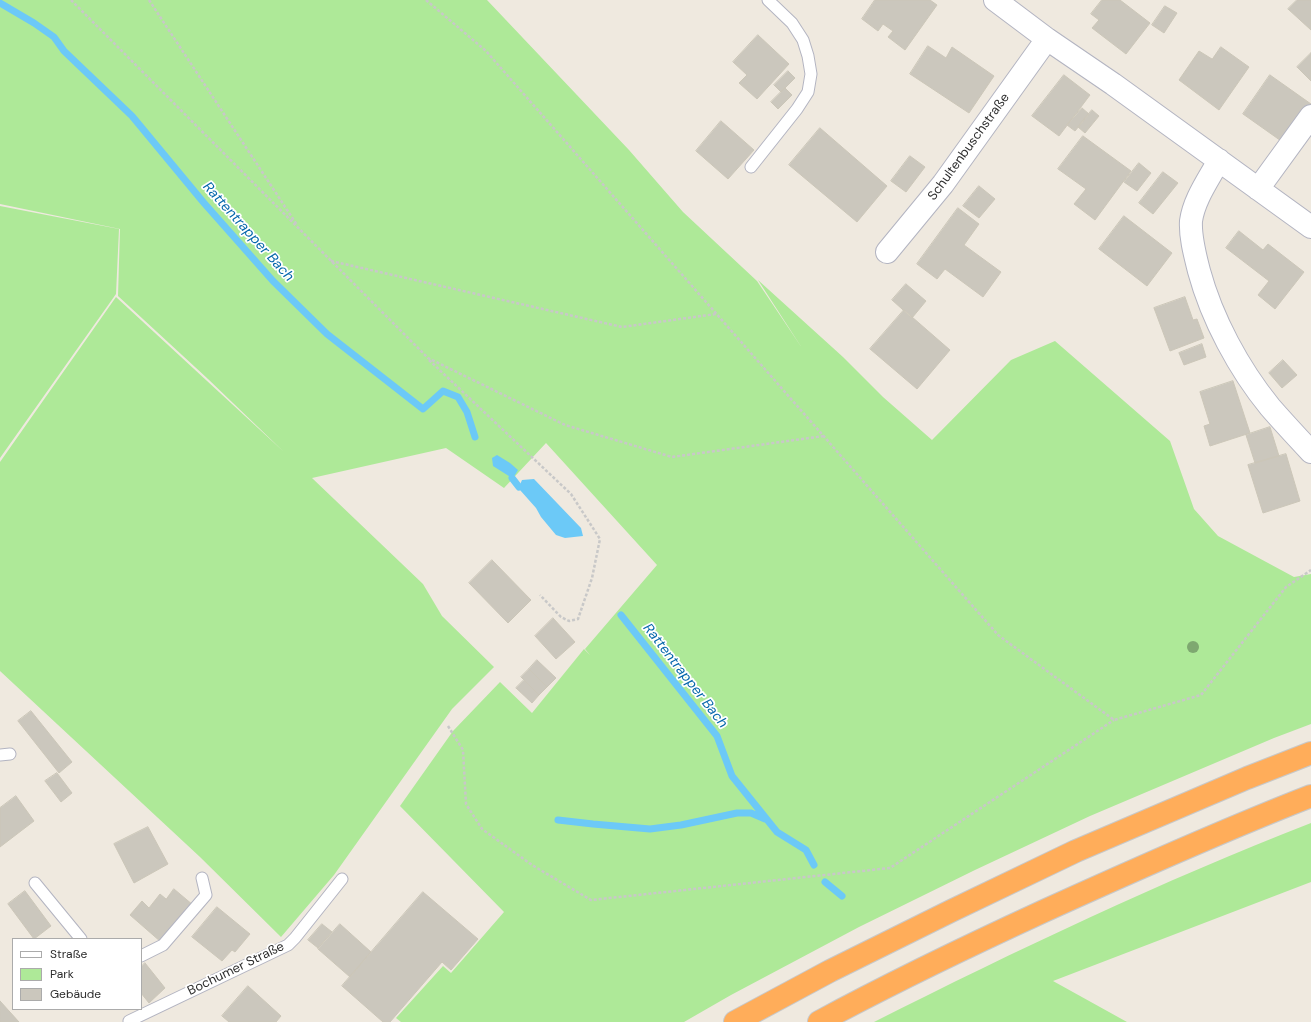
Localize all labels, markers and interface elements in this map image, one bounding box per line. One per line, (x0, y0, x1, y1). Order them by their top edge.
street label: Schultenbuschstraße (925, 90, 1013, 204)
water label: Rattentrapper Bach (199, 179, 297, 285)
water label: Rattentrapper Bach (639, 620, 731, 732)
legend (12, 938, 142, 1010)
street label: Bochumer Straße (185, 939, 287, 999)
text: Straße (50, 946, 87, 962)
text: Park (50, 966, 74, 982)
text: Gebäude (50, 986, 101, 1002)

